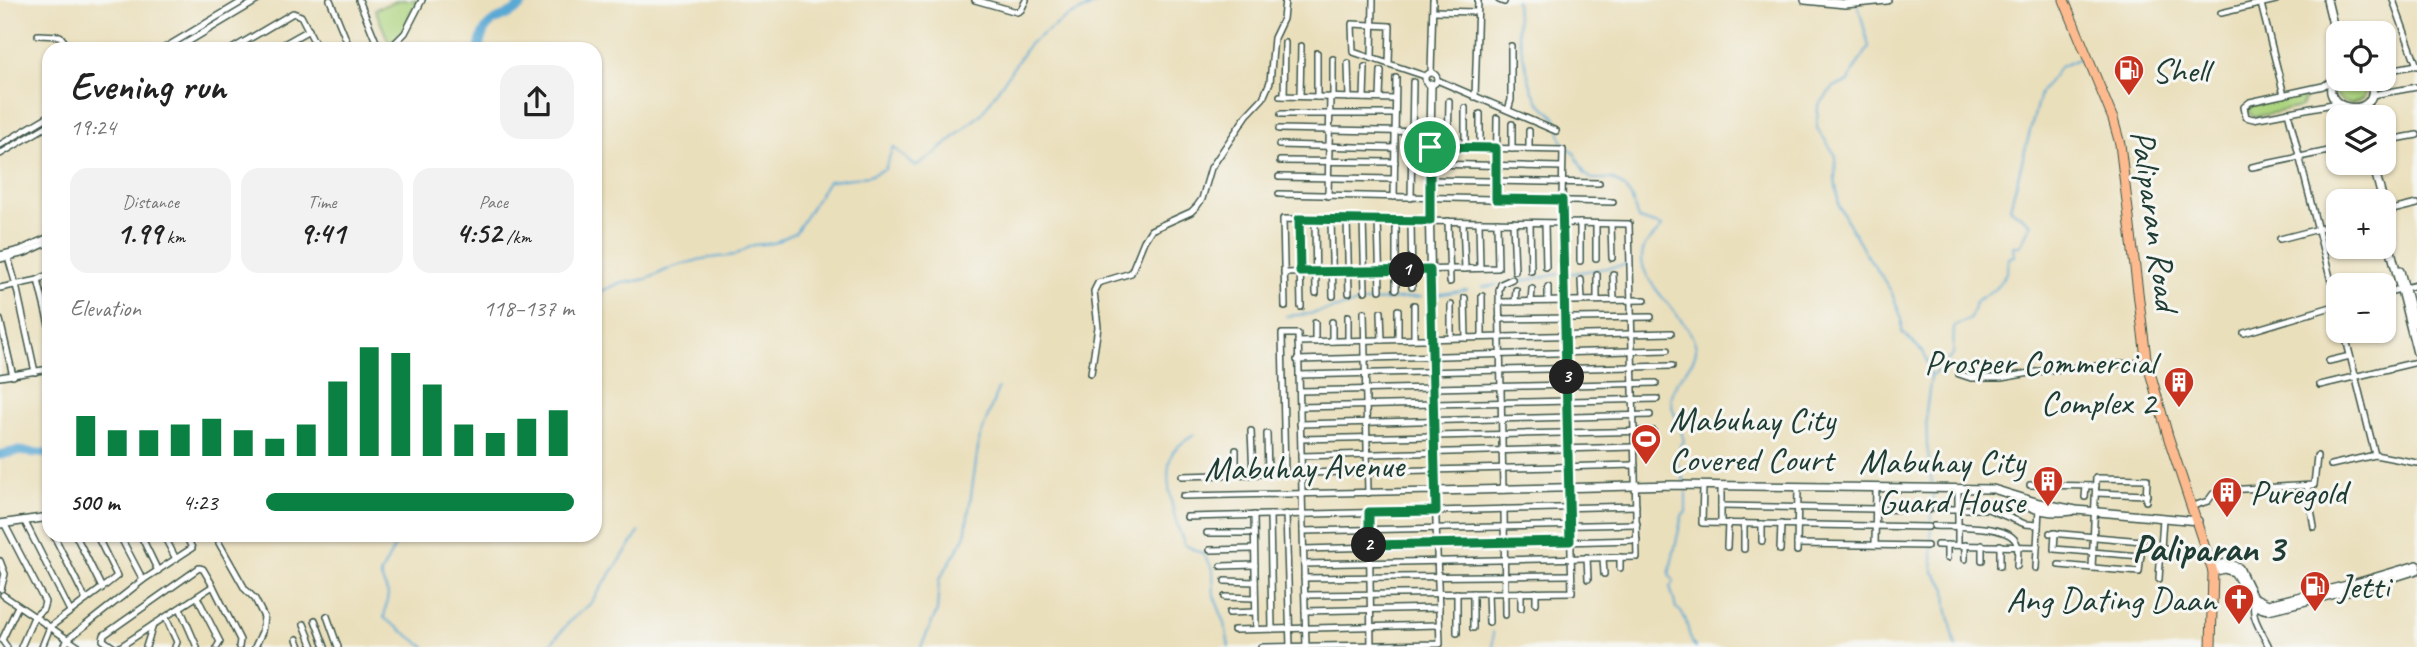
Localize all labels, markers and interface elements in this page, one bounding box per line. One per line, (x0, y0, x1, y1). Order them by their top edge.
map controls (2326, 21, 2396, 343)
button: locate (2326, 21, 2396, 91)
place label: Shell (2152, 48, 2215, 93)
fuel station icon: Shell (2112, 53, 2146, 97)
text: Evening run (70, 63, 226, 110)
button: share (500, 65, 574, 139)
button: layers (2326, 105, 2396, 175)
text: 19:24 (70, 113, 116, 142)
pin (1400, 117, 1460, 177)
street label: Paliparan Road (2120, 127, 2191, 318)
icon: arrive (1411, 128, 1449, 166)
button: + (2326, 189, 2396, 259)
text: Distance (122, 190, 179, 214)
text: Time (307, 190, 337, 214)
text: Pace (479, 190, 508, 214)
text: 1.99 (116, 214, 162, 252)
text: 9:41 (299, 214, 345, 252)
text: 4:52 (456, 214, 502, 252)
text: km (162, 225, 185, 249)
text: /km (502, 225, 531, 249)
pin: 1 (1390, 252, 1424, 288)
text: 1 (1402, 257, 1411, 281)
button: − (2326, 273, 2396, 343)
text: Elevation (70, 294, 141, 323)
text: 118–137 m (483, 294, 574, 323)
place label: Prosper Commercial Complex 2 (1924, 340, 2162, 425)
pin: 3 (1550, 360, 1584, 394)
text: 3 (1562, 364, 1571, 388)
building icon: Prosper Commercial Complex 2 (2162, 365, 2196, 409)
place label: Mabuhay City Covered Court (1669, 397, 1837, 482)
sports icon: Mabuhay City Covered Court (1629, 422, 1663, 466)
place label: Mabuhay City Guard House (1859, 439, 2028, 524)
street label: Mabuhay Avenue (1204, 443, 1407, 491)
building icon: Mabuhay City Guard House (2031, 464, 2065, 508)
place label: Puregold (2250, 470, 2352, 515)
building icon: Puregold (2210, 475, 2244, 519)
text: 500 m (70, 488, 119, 517)
text: 4:23 (182, 488, 218, 517)
district label: Paliparan 3 (2132, 525, 2288, 572)
pin: 2 (1352, 528, 1386, 562)
text: 2 (1364, 532, 1373, 556)
place label: Jetti (2336, 564, 2394, 609)
fuel station icon: Jetti (2298, 569, 2332, 613)
place label: Ang Dating Daan (2006, 577, 2218, 622)
church icon: Ang Dating Daan (2222, 582, 2256, 626)

